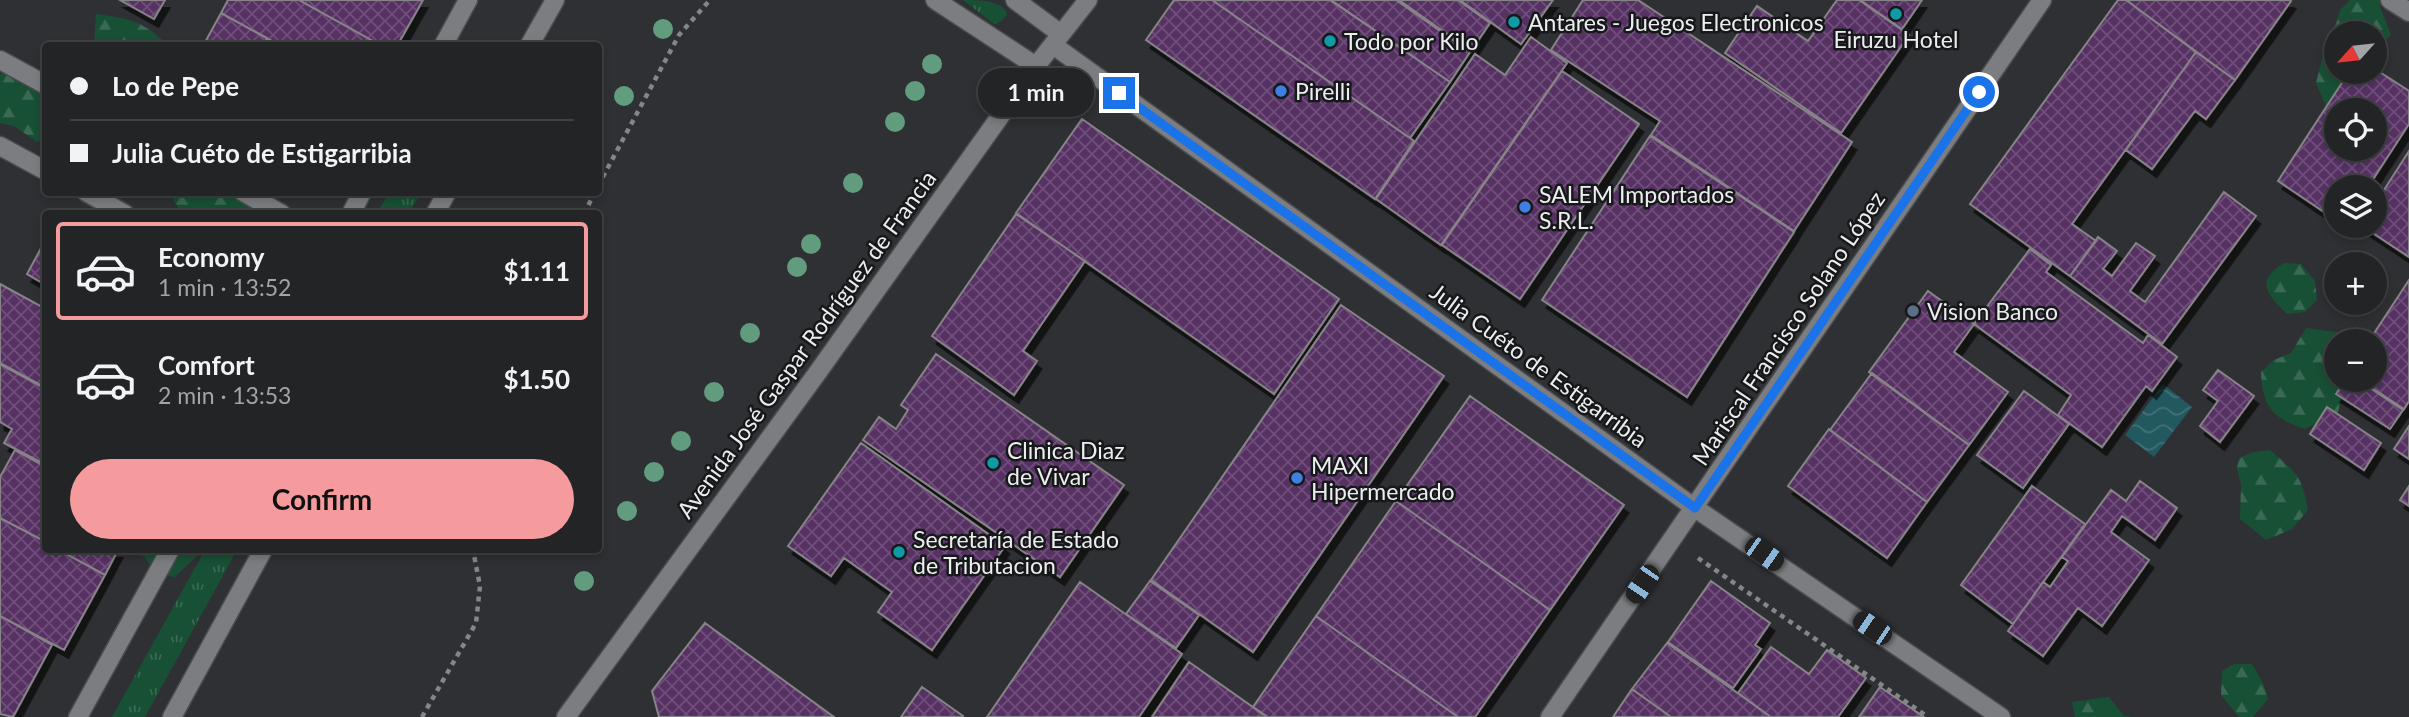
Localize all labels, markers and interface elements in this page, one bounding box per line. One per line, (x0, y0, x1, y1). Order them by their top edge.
marker: Eiruzu Hotel (1888, 6, 1904, 22)
place label: Antares - Juegos Electronicos (1528, 8, 1824, 36)
marker: Antares - Juegos Electronicos (1506, 14, 1522, 30)
north arrow (2324, 21, 2387, 84)
map controls (2324, 21, 2387, 392)
place label: Eiruzu Hotel (1834, 25, 1958, 53)
place label: Todo por Kilo (1344, 27, 1479, 55)
marker: Todo por Kilo (1322, 33, 1338, 49)
callout: 1 min (979, 68, 1094, 118)
text: Lo de Pepe (112, 70, 239, 102)
route start (1963, 76, 1995, 108)
route end (1103, 77, 1135, 109)
place label: Pirelli (1295, 77, 1351, 105)
text: 1 min (1007, 78, 1065, 106)
marker: Pirelli (1273, 83, 1289, 99)
button: locate (2324, 98, 2387, 161)
text: Julia Cuéto de Estigarribia (112, 137, 412, 169)
street label: Avenida José Gaspar Rodríguez de Francia (670, 165, 942, 523)
button: layers (2324, 175, 2387, 238)
place label: SALEM Importados S.R.L. (1539, 180, 1734, 234)
street label: Mariscal Francisco Solano López (1686, 186, 1890, 470)
marker: SALEM Importados S.R.L. (1517, 199, 1533, 215)
icon: car (74, 240, 137, 303)
text: Economy (158, 241, 264, 273)
button: + (2324, 252, 2387, 315)
text: $1.11 (504, 255, 570, 287)
text: 1 min · 13:52 (158, 273, 291, 301)
street label: Julia Cuéto de Estigarribia (1425, 277, 1653, 453)
place label: Vision Banco (1927, 297, 2058, 325)
marker: Vision Banco (1905, 303, 1921, 319)
button: − (2324, 329, 2387, 392)
icon: car (74, 348, 137, 411)
text: Comfort (158, 349, 255, 381)
text: $1.50 (504, 363, 570, 395)
text: 2 min · 13:53 (158, 381, 291, 409)
place label: Clinica Diaz de Vivar (1007, 436, 1125, 490)
place label: MAXI Hipermercado (1311, 451, 1455, 505)
marker: Clinica Diaz de Vivar (985, 455, 1001, 471)
button: Confirm (70, 459, 574, 539)
marker: MAXI Hipermercado (1289, 470, 1305, 486)
place label: Secretaría de Estado de Tributacion (913, 525, 1119, 579)
car (1741, 533, 1788, 575)
marker: Secretaría de Estado de Tributacion (891, 544, 907, 560)
car (1622, 561, 1663, 607)
car (1849, 608, 1896, 648)

